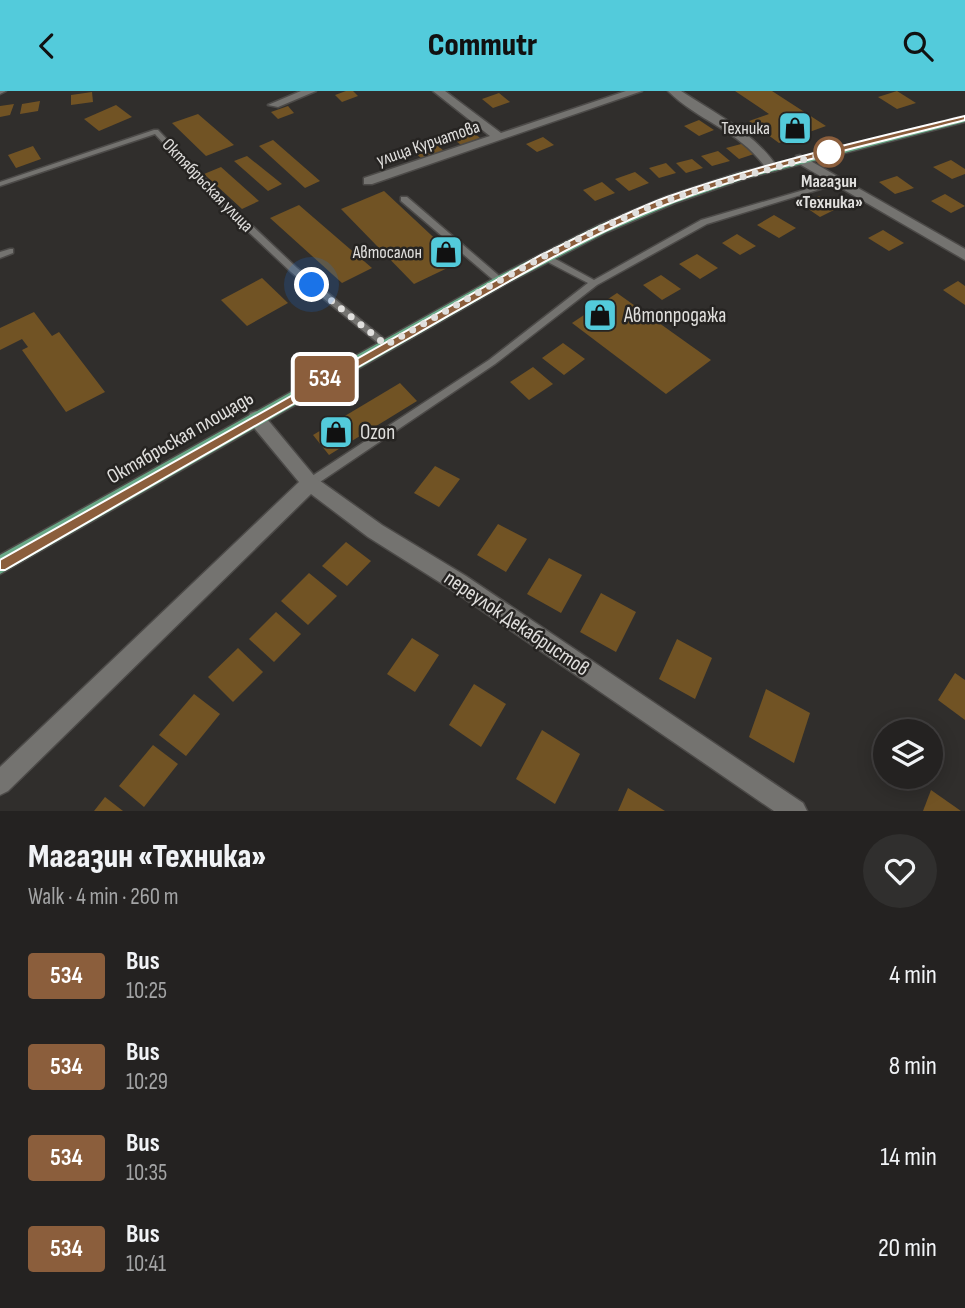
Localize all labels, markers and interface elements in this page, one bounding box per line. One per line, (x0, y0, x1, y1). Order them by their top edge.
text: Commutr (428, 26, 537, 65)
icon: back (28, 27, 66, 65)
icon: search (899, 27, 937, 65)
shop icon: Техника (776, 109, 814, 147)
street label: улица Курчатова (374, 116, 483, 171)
place label: Техника (721, 118, 770, 139)
street label: Октябрьская улица (158, 134, 258, 237)
marker: Магазин «Техника» (814, 137, 844, 167)
place label: Магазин «Техника» (795, 171, 863, 213)
shop icon: Автосалон (427, 233, 465, 271)
place label: Автосалон (352, 242, 422, 263)
your location (294, 267, 329, 302)
shop icon: Автопродажа (581, 296, 619, 334)
place label: Автопродажа (623, 303, 726, 328)
line badge: 534 (285, 356, 365, 402)
text: 534 (309, 364, 341, 393)
street label: Октябрьская площадь (103, 385, 258, 490)
shop icon: Ozon (317, 413, 355, 451)
place label: Ozon (360, 420, 395, 445)
street label: переулок Декабристов (439, 566, 594, 681)
map controls (873, 719, 943, 789)
button: layers (873, 719, 943, 789)
button: heart (863, 834, 937, 908)
text: Магазин «Техника» (28, 837, 266, 877)
text: Walk · 4 min · 260 m (28, 883, 178, 911)
text: Bus (126, 946, 160, 977)
text: 4 min (889, 960, 937, 991)
text: 534 (50, 961, 83, 990)
text: 10:25 (126, 977, 167, 1005)
text: Bus (126, 1037, 160, 1068)
text: 8 min (889, 1051, 937, 1082)
text: 534 (50, 1052, 83, 1081)
text: 10:29 (126, 1068, 168, 1096)
text: Bus (126, 1128, 160, 1159)
text: 14 min (880, 1142, 937, 1173)
text: 534 (50, 1143, 83, 1172)
text: 10:35 (126, 1159, 167, 1187)
text: Bus (126, 1219, 160, 1250)
text: 20 min (878, 1233, 937, 1264)
text: 534 (50, 1234, 83, 1263)
text: 10:41 (126, 1250, 166, 1278)

